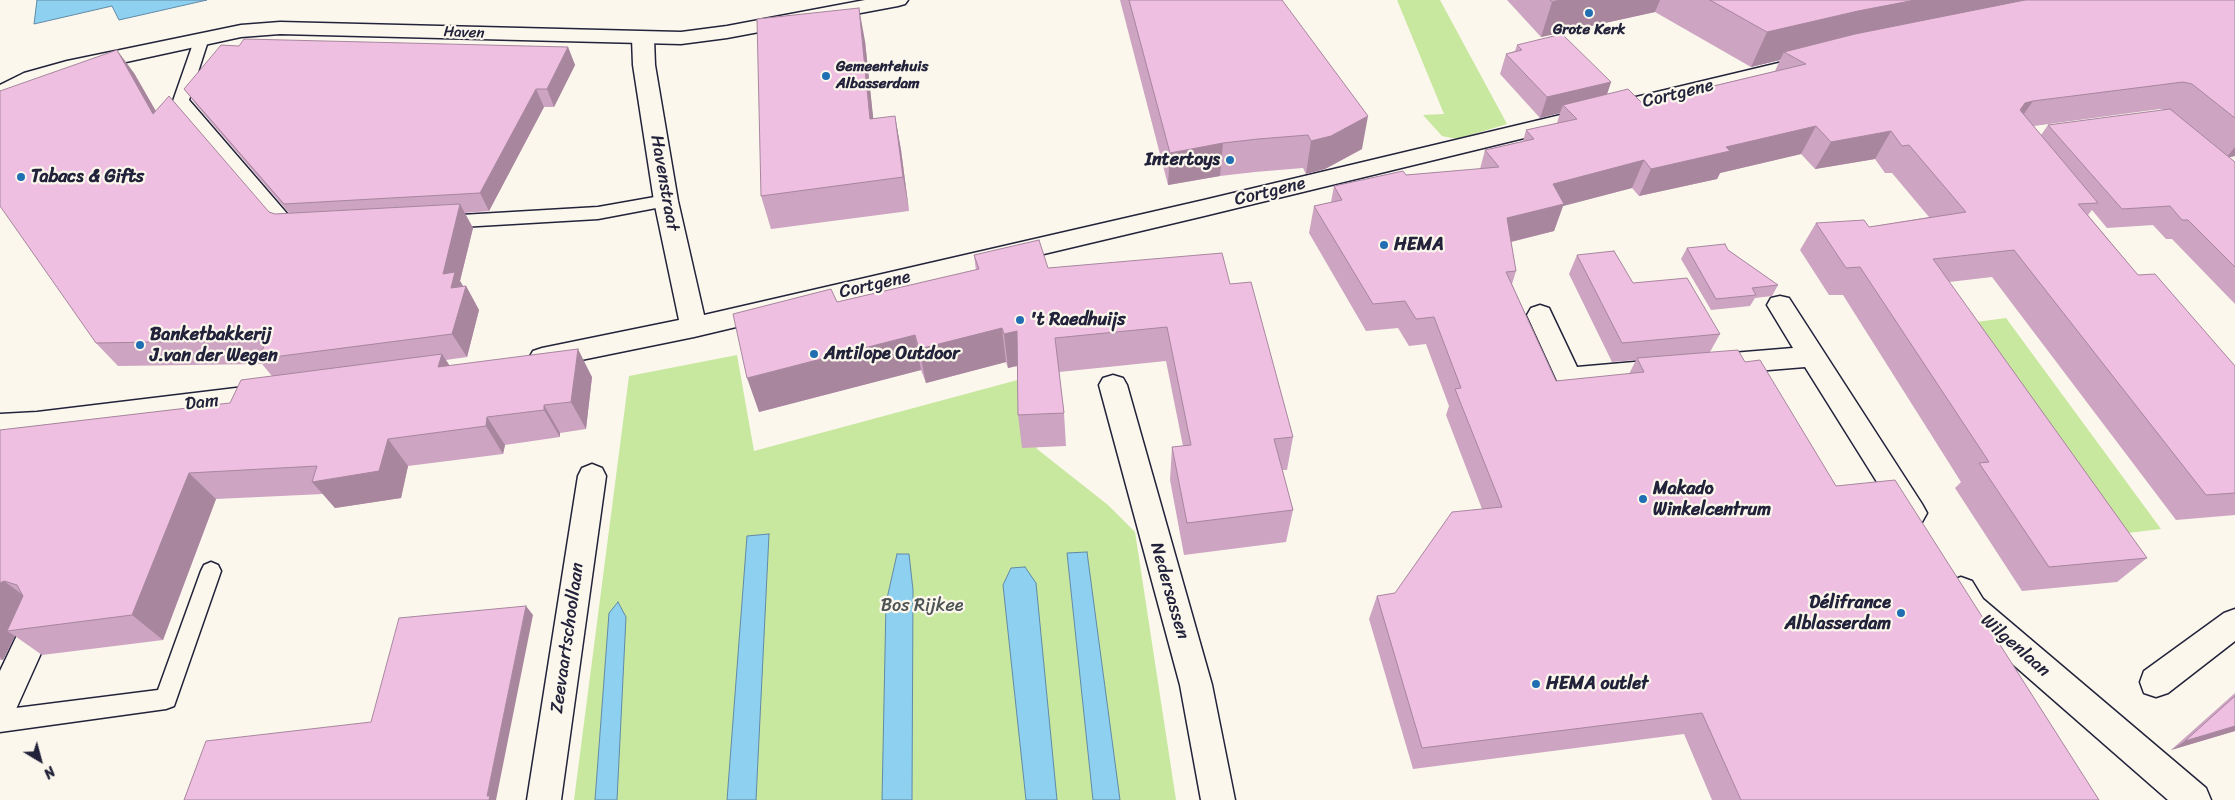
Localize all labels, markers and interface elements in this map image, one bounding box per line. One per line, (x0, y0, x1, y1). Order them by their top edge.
marker: Grote Kerk (1583, 7, 1595, 19)
place label: Grote Kerk (1553, 21, 1625, 39)
street label: Haven (443, 23, 485, 43)
place label: Gemeentehuis Albasserdam (836, 58, 928, 93)
marker: Gemeentehuis Albasserdam (820, 70, 832, 82)
street label: Cortgene (1640, 75, 1716, 113)
street label: Havenstraat (645, 133, 683, 233)
place label: Intertoys (1145, 149, 1220, 171)
marker: Intertoys (1224, 154, 1236, 166)
place label: Tabacs & Gifts (31, 166, 144, 188)
marker: Tabacs & Gifts (15, 171, 27, 183)
street label: Cortgene (1232, 173, 1308, 211)
place label: HEMA (1394, 234, 1444, 256)
marker: HEMA (1378, 239, 1390, 251)
street label: Cortgene (837, 266, 913, 304)
place label: 't Raedhuijs (1030, 309, 1126, 331)
marker: 't Raedhuijs (1014, 314, 1026, 326)
place label: Banketbakkerij J.van der Wegen (150, 324, 278, 366)
marker: Banketbakkerij J.van der Wegen (134, 339, 146, 351)
place label: Antilope Outdoor (824, 343, 960, 365)
marker: Antilope Outdoor (808, 348, 820, 360)
street label: Dam (184, 390, 220, 416)
place label: Makado Winkelcentrum (1653, 478, 1771, 520)
marker: Makado Winkelcentrum (1637, 493, 1649, 505)
street label: Nedersassen (1145, 540, 1193, 642)
street label: Zeevaartschoollaan (547, 561, 589, 715)
place label: Délifrance Alblasserdam (1785, 592, 1891, 634)
park label: Bos Rijkee (881, 595, 963, 617)
marker: Délifrance Alblasserdam (1895, 607, 1907, 619)
street label: Wilgenlaan (1976, 610, 2054, 682)
place label: HEMA outlet (1546, 673, 1648, 695)
marker: HEMA outlet (1530, 678, 1542, 690)
north arrow (15, 735, 65, 785)
text: N (38, 759, 61, 785)

